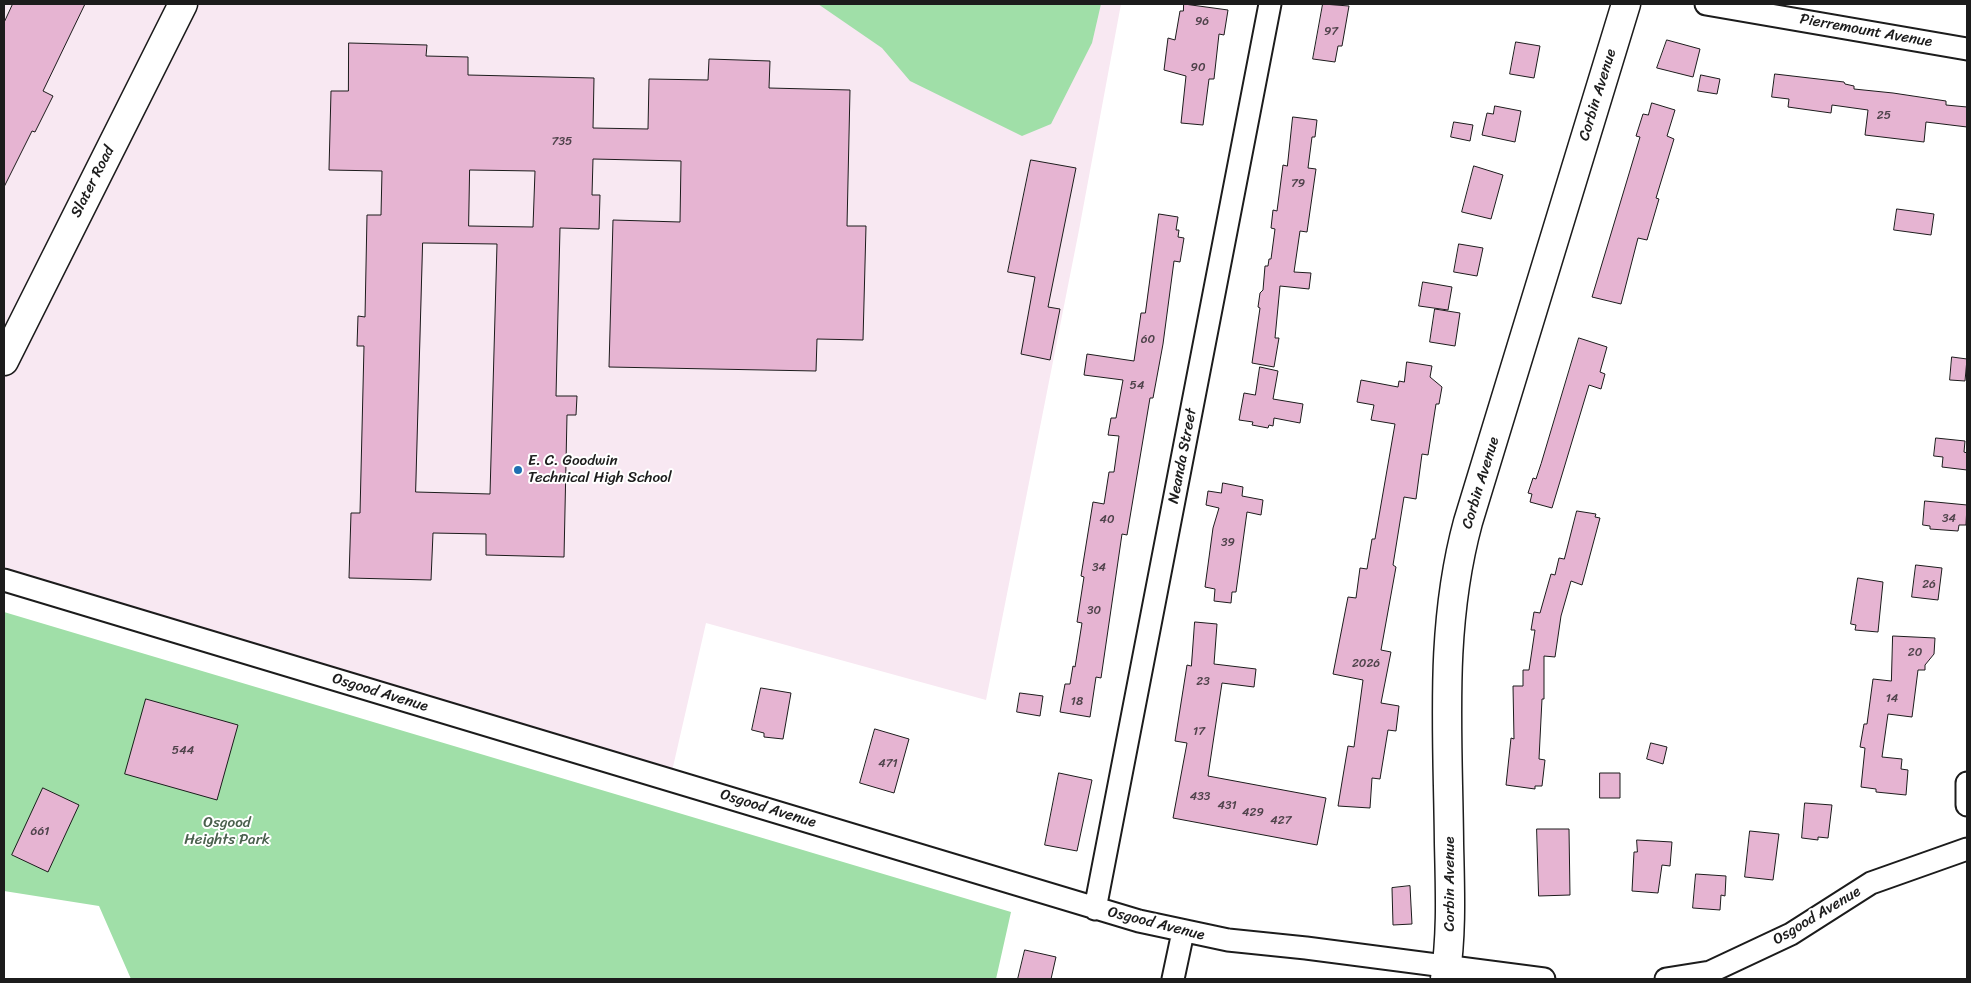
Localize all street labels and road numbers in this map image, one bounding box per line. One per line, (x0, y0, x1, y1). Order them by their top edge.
street label: Pierremount Avenue (1798, 10, 1934, 52)
street label: Corbin Avenue (1575, 47, 1621, 143)
street label: Slater Road (67, 143, 119, 221)
street label: Neanda Street (1165, 407, 1201, 505)
street label: Corbin Avenue (1458, 435, 1504, 531)
street label: Osgood Avenue (330, 670, 430, 716)
street label: Osgood Avenue (718, 786, 818, 832)
street label: Corbin Avenue (1441, 836, 1459, 932)
street label: Osgood Avenue (1770, 883, 1864, 949)
street label: Osgood Avenue (1106, 903, 1206, 945)

